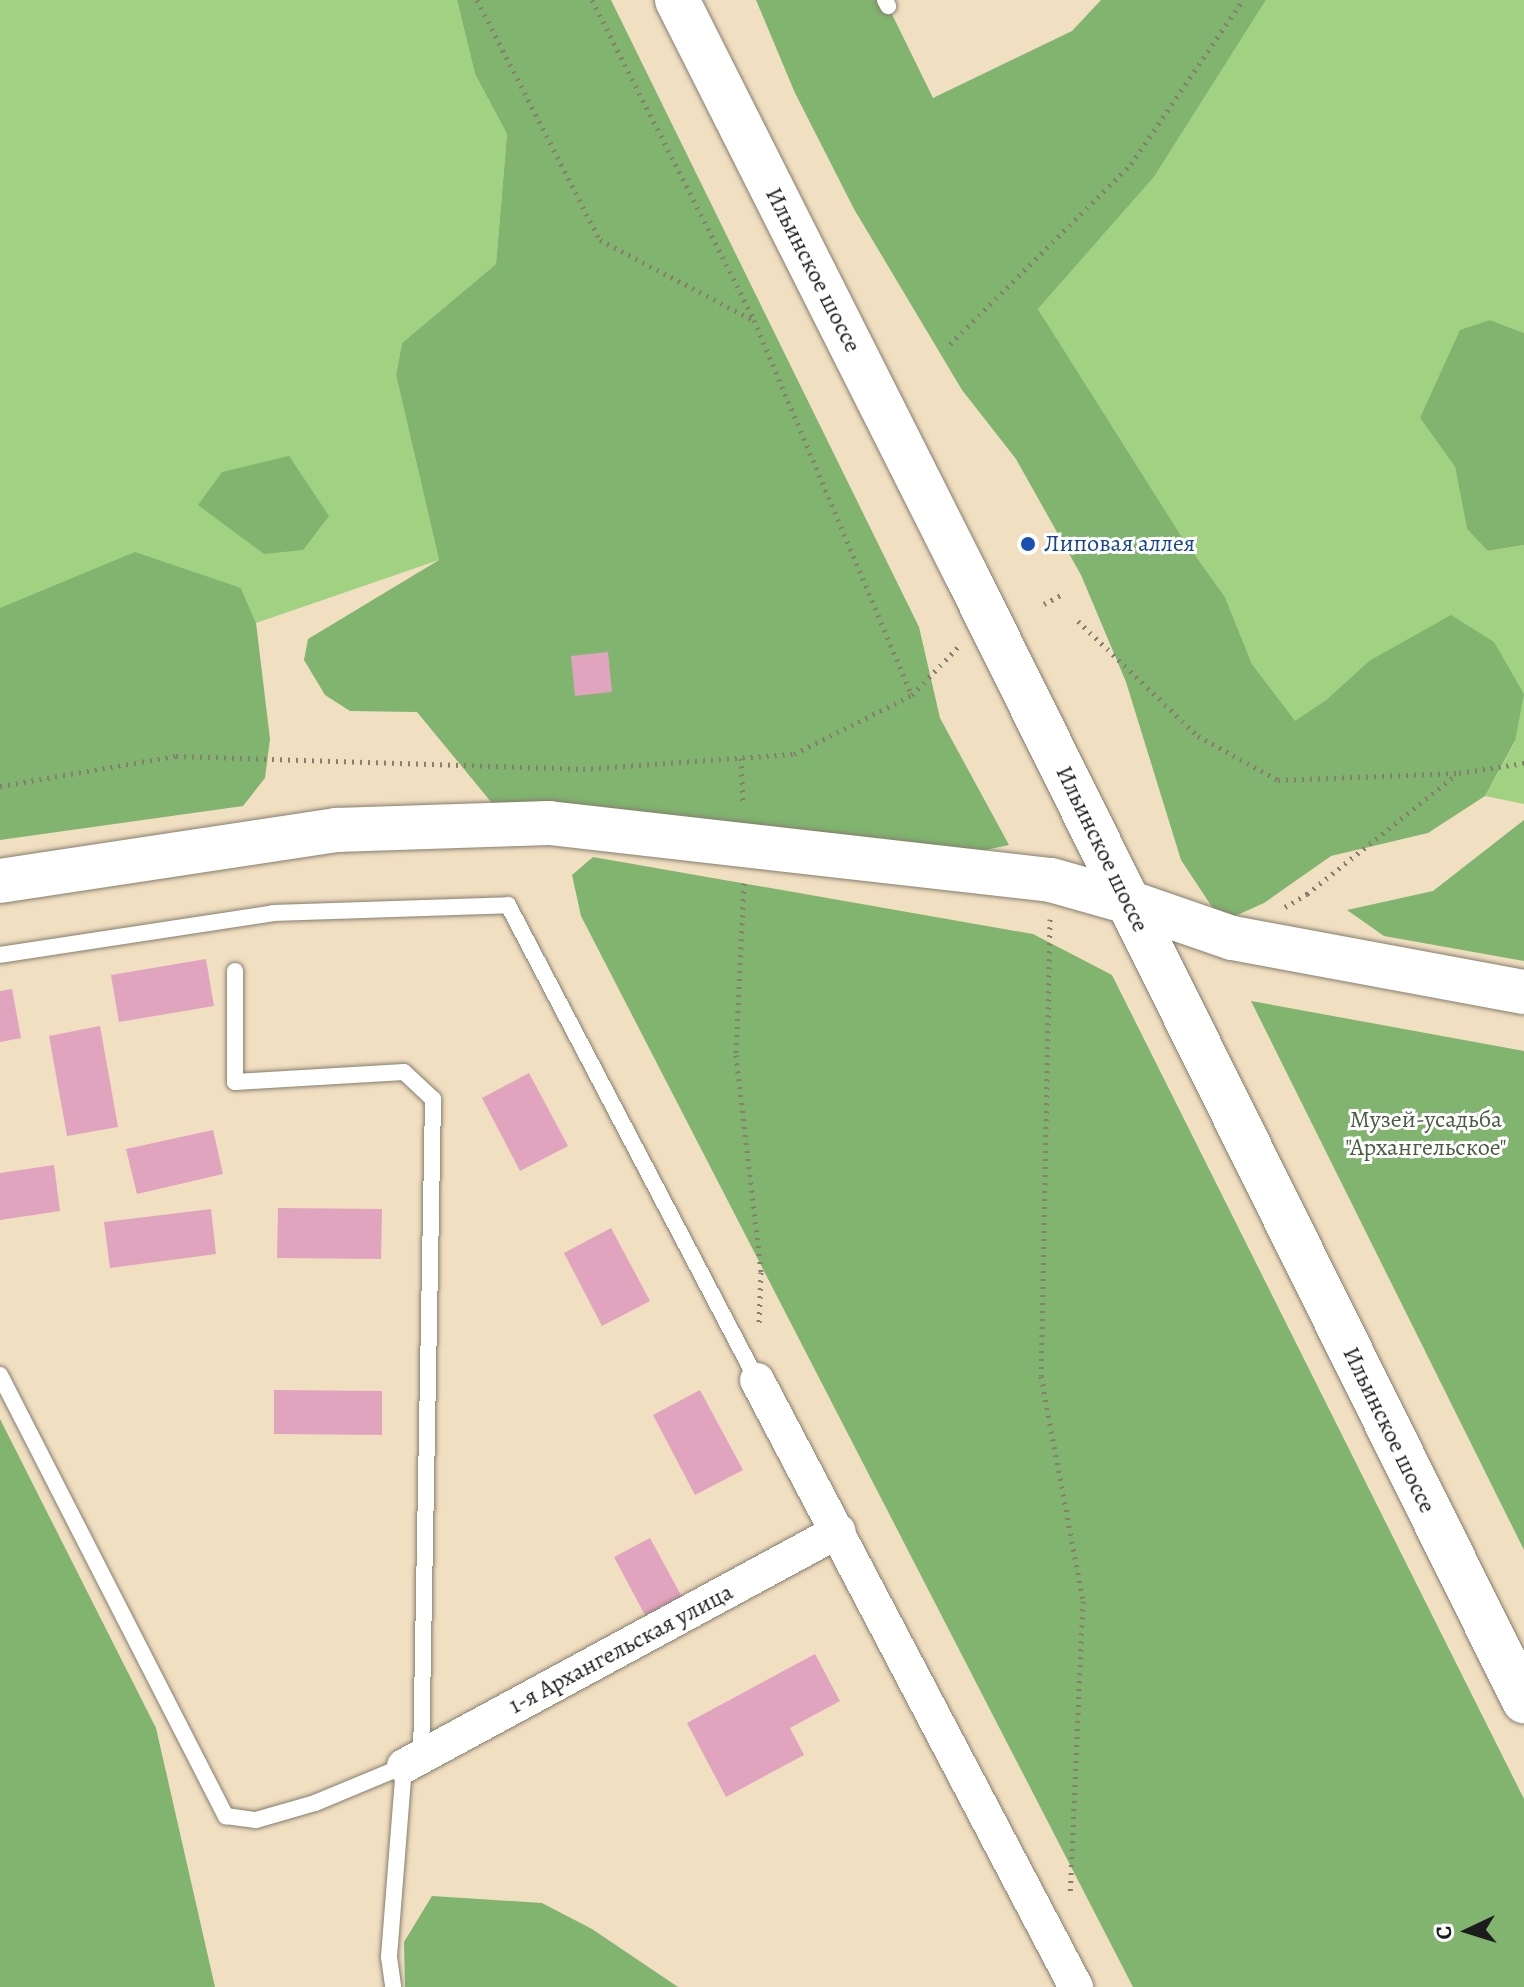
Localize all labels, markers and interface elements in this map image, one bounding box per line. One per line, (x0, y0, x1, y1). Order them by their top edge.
street label: Ильинское шоссе (759, 183, 867, 357)
place label: Липовая аллея (1044, 530, 1195, 558)
marker: Липовая аллея (1019, 535, 1037, 553)
street label: Ильинское шоссе (1049, 761, 1155, 937)
park label: Музей-усадьба "Архангельское" (1345, 1106, 1507, 1162)
street label: Ильинское шоссе (1336, 1342, 1442, 1518)
street label: 1-я Архангельская улица (504, 1578, 738, 1720)
north arrow (1428, 1891, 1508, 1971)
text: С (1429, 1925, 1459, 1940)

